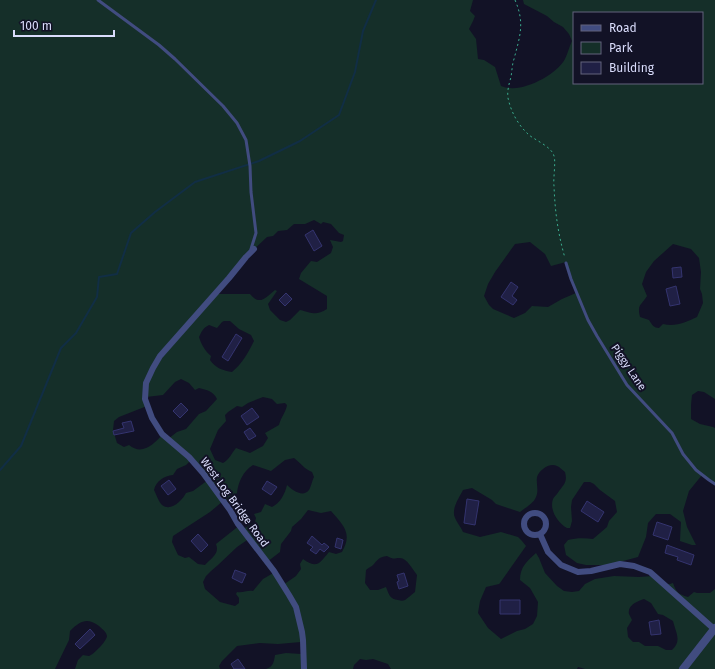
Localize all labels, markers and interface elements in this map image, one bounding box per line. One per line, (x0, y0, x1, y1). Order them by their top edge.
scale bar (14, 12, 114, 38)
legend (573, 12, 703, 84)
text: 100 m (20, 19, 52, 33)
text: Road (609, 21, 637, 35)
text: Park (609, 41, 633, 55)
text: Building (609, 61, 655, 75)
street label: Piggy Lane (608, 342, 649, 393)
street label: West Log Bridge Road (198, 455, 272, 550)

